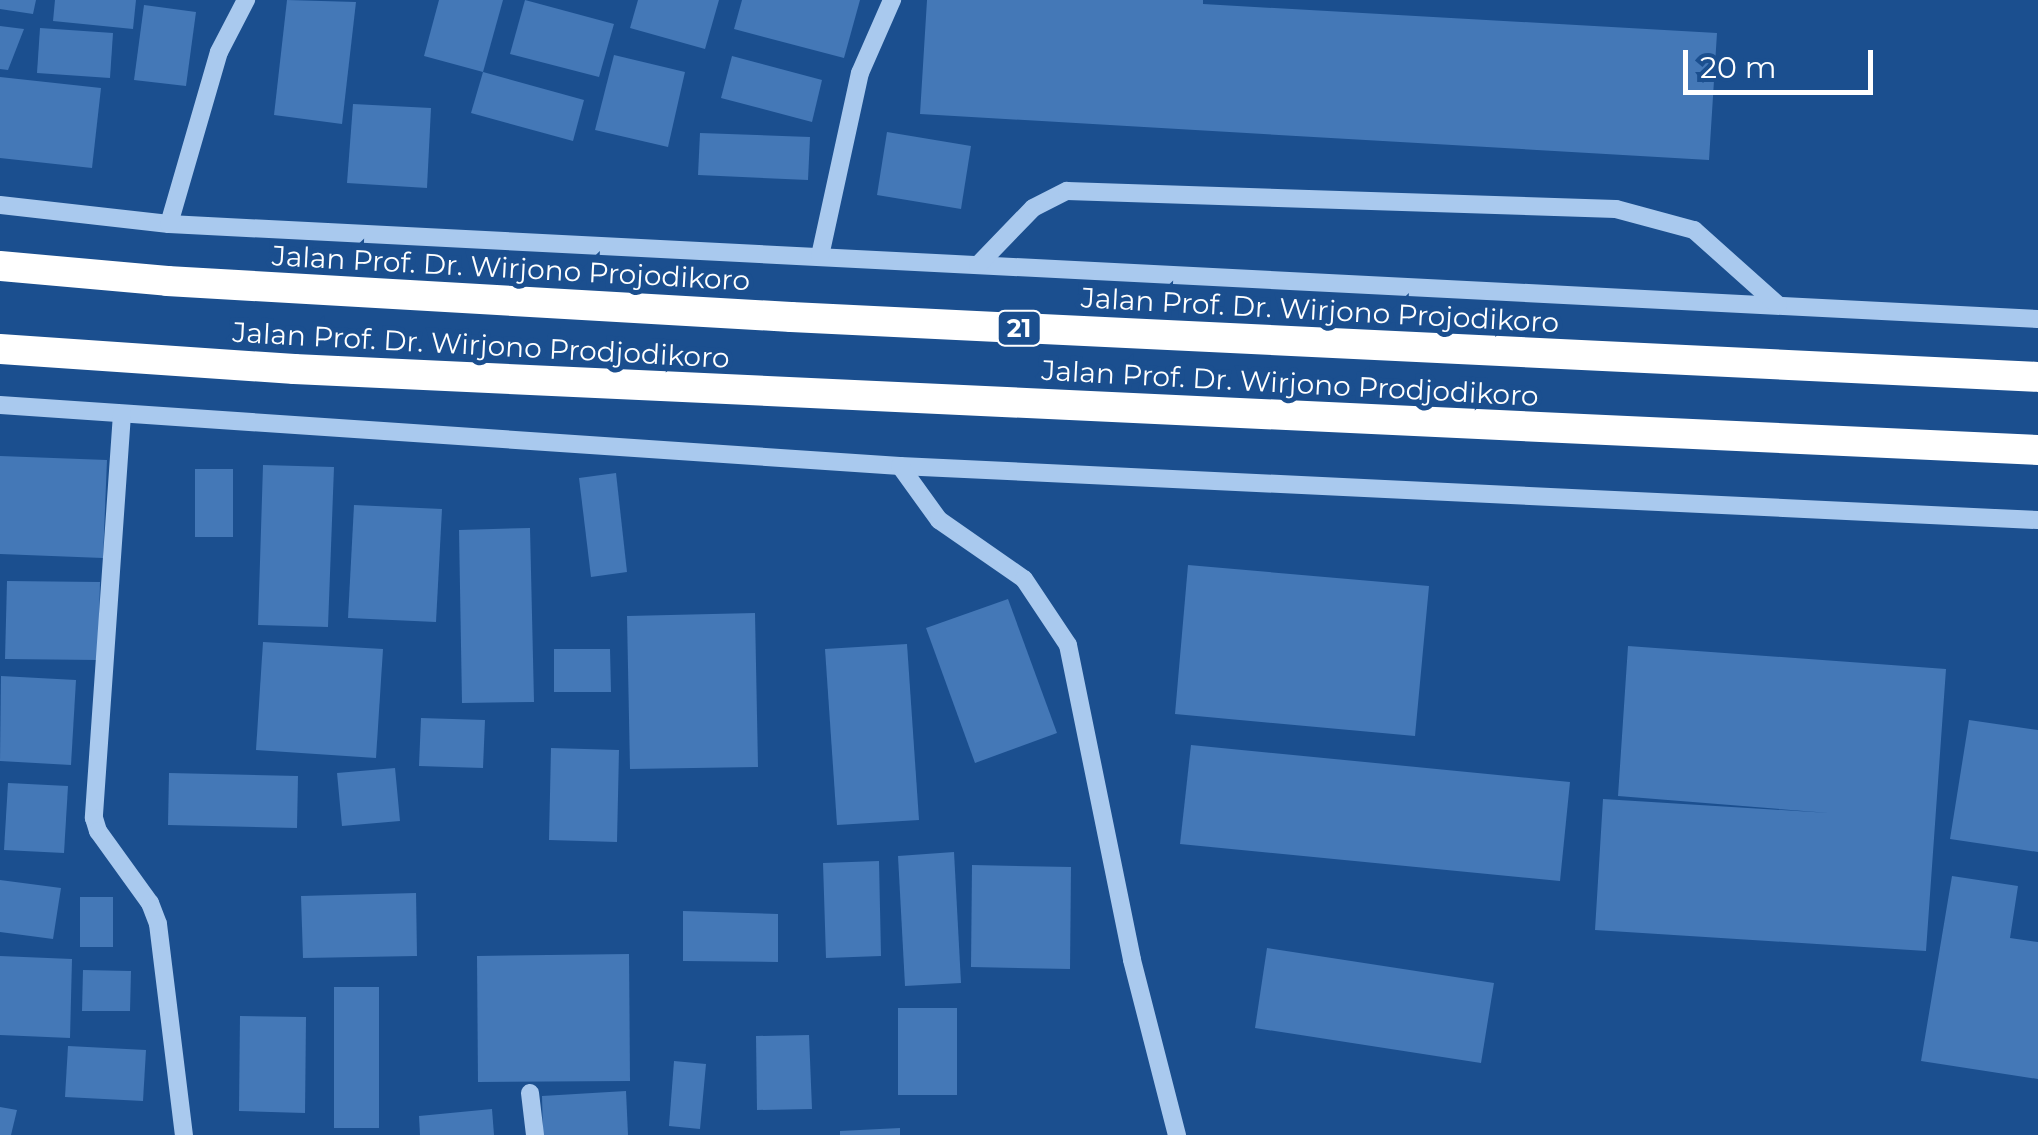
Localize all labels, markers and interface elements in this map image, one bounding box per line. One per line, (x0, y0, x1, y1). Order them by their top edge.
scale bar (1688, 30, 1878, 92)
text: 20 m (1700, 49, 1777, 86)
street label: Jalan Prof. Dr. Wirjono Projodikoro (271, 239, 751, 297)
street label: Jalan Prof. Dr. Wirjono Projodikoro (1080, 281, 1560, 339)
road number: 21 (996, 308, 1042, 348)
street label: Jalan Prof. Dr. Wirjono Prodjodikoro (232, 315, 730, 375)
street label: Jalan Prof. Dr. Wirjono Prodjodikoro (1041, 353, 1539, 413)

